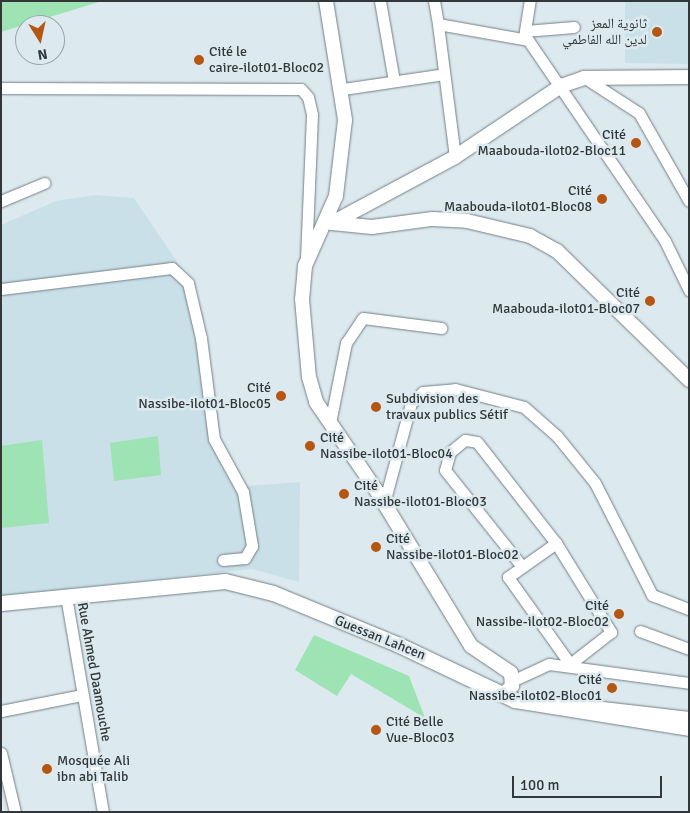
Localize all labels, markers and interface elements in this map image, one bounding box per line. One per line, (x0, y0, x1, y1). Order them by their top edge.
north arrow (15, 15, 65, 65)
place label: ثانوية المعز لدين الله الفاطمي (562, 16, 647, 48)
marker: ثانوية المعز لدين الله الفاطمي (651, 26, 663, 38)
place label: Cité le caire-ilot01-Bloc02 (209, 44, 324, 76)
text: N (36, 45, 49, 63)
marker: Cité le caire-ilot01-Bloc02 (193, 54, 205, 66)
place label: Cité Maabouda-ilot02-Bloc11 (477, 127, 626, 160)
marker: Cité Maabouda-ilot02-Bloc11 (630, 137, 642, 149)
place label: Cité Maabouda-ilot01-Bloc08 (444, 183, 592, 216)
marker: Cité Maabouda-ilot01-Bloc08 (596, 193, 608, 205)
place label: Cité Maabouda-ilot01-Bloc07 (492, 285, 640, 318)
marker: Cité Maabouda-ilot01-Bloc07 (644, 295, 656, 307)
place label: Cité Nassibe-ilot01-Bloc05 (138, 380, 271, 412)
marker: Cité Nassibe-ilot01-Bloc05 (275, 390, 287, 402)
place label: Subdivision des travaux publics Sétif (386, 391, 508, 424)
marker: Subdivision des travaux publics Sétif (370, 401, 382, 413)
place label: Cité Nassibe-ilot01-Bloc04 (320, 430, 453, 462)
marker: Cité Nassibe-ilot01-Bloc04 (304, 440, 316, 452)
place label: Cité Nassibe-ilot01-Bloc03 (354, 478, 487, 511)
marker: Cité Nassibe-ilot01-Bloc03 (338, 488, 350, 500)
place label: Cité Nassibe-ilot01-Bloc02 (386, 531, 519, 564)
marker: Cité Nassibe-ilot01-Bloc02 (370, 541, 382, 553)
place label: Cité Nassibe-ilot02-Bloc02 (476, 598, 609, 630)
street label: Rue Ahmed Daamouche (73, 601, 115, 743)
marker: Cité Nassibe-ilot02-Bloc02 (613, 608, 625, 620)
street label: Guessan Lahcen (332, 612, 428, 664)
place label: Cité Nassibe-ilot02-Bloc01 (469, 672, 602, 704)
marker: Cité Nassibe-ilot02-Bloc01 (606, 682, 618, 694)
place label: Cité Belle Vue-Bloc03 (386, 714, 455, 746)
marker: Cité Belle Vue-Bloc03 (370, 724, 382, 736)
place label: Mosquée Ali ibn abi Talib (57, 753, 130, 786)
marker: Mosquée Ali ibn abi Talib (41, 763, 53, 775)
scale bar (515, 766, 665, 798)
text: 100 m (520, 776, 560, 794)

